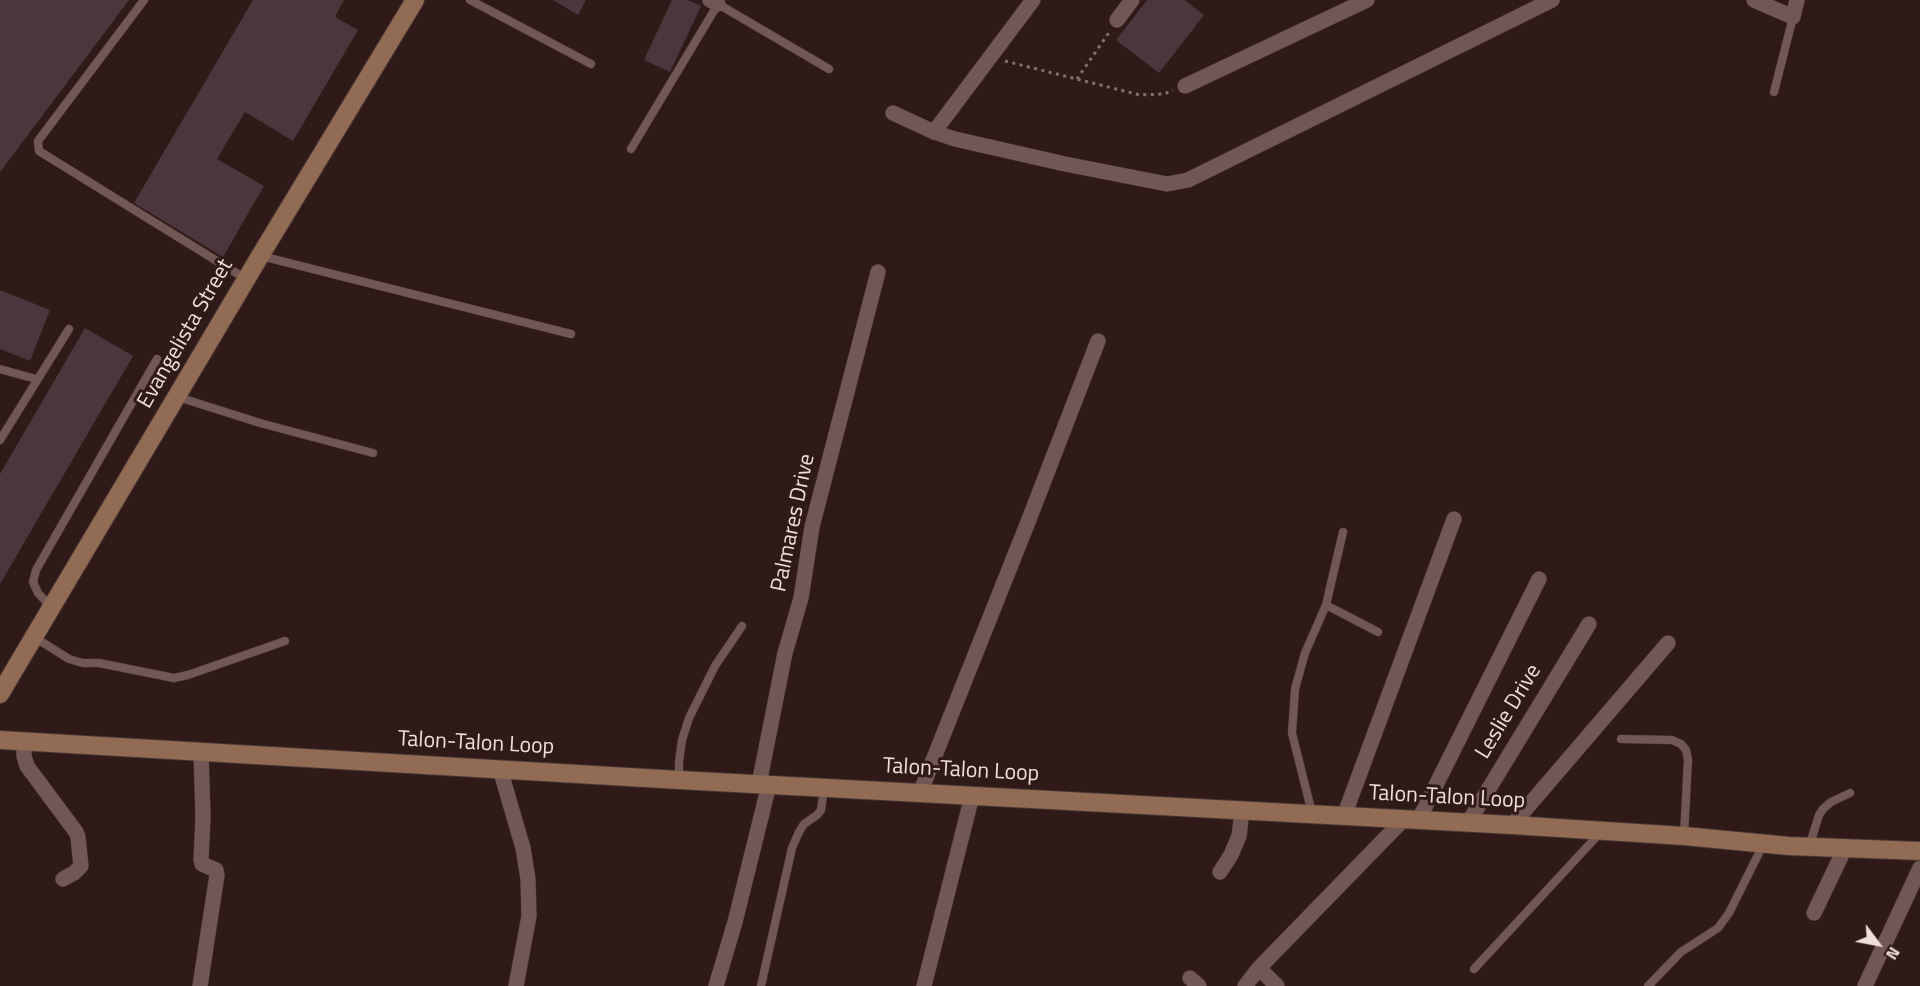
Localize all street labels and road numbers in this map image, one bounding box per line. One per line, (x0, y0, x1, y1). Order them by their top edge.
street label: Evangelista Street (133, 255, 239, 413)
street label: Palmares Drive (767, 452, 821, 594)
street label: Leslie Drive (1470, 660, 1548, 764)
street label: Talon-Talon Loop (397, 727, 555, 761)
street label: Talon-Talon Loop (882, 754, 1040, 788)
street label: Talon-Talon Loop (1368, 781, 1526, 815)

